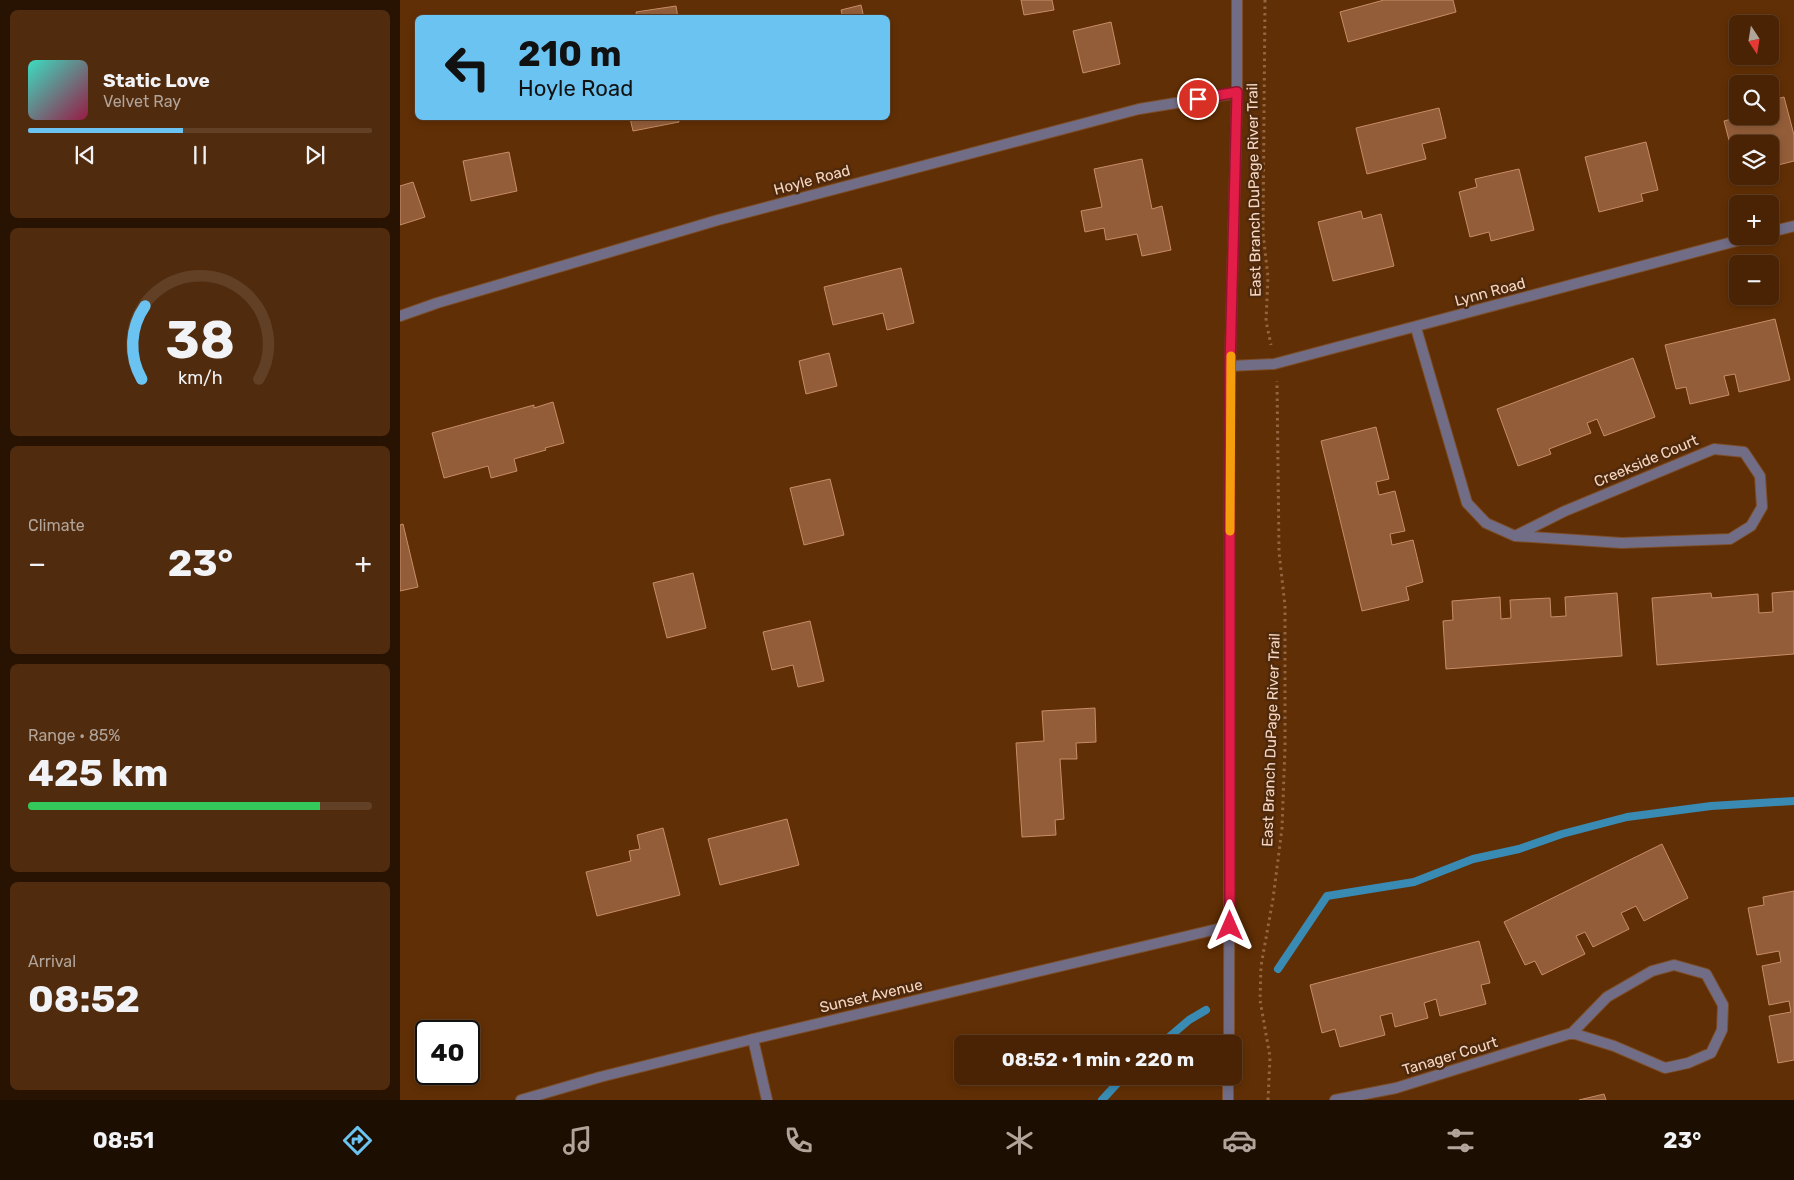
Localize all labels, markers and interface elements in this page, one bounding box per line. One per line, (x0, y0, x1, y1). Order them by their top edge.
north arrow (1729, 15, 1779, 65)
map controls (1729, 15, 1779, 305)
text: 210 m (518, 33, 621, 75)
icon: left (435, 35, 500, 100)
text: Static Love (103, 69, 210, 92)
text: Hoyle Road (518, 75, 633, 102)
button: search (1729, 75, 1779, 125)
pin (1177, 78, 1219, 120)
street label: East Branch DuPage River Trail (1243, 83, 1265, 297)
icon: arrive (1184, 85, 1212, 113)
text: Velvet Ray (103, 92, 181, 111)
button: layers (1729, 135, 1779, 185)
icon: previous (71, 141, 99, 169)
icon: pause (186, 141, 214, 169)
icon: next (301, 141, 329, 169)
street label: Hoyle Road (772, 161, 852, 199)
button: + (1729, 195, 1779, 245)
button: − (1729, 255, 1779, 305)
street label: Lynn Road (1453, 274, 1527, 310)
text: 38 (165, 309, 235, 371)
text: km/h (178, 367, 222, 388)
street label: Creekside Court (1591, 431, 1701, 491)
text: Climate (28, 516, 85, 535)
text: 23° (168, 540, 233, 586)
text: − (28, 547, 46, 580)
text: + (355, 547, 372, 580)
street label: East Branch DuPage River Trail (1258, 633, 1284, 847)
text: Range · 85% (28, 726, 121, 745)
text: 425 km (28, 750, 168, 796)
position arrow (1203, 899, 1255, 951)
text: Arrival (28, 952, 76, 971)
street label: Sunset Avenue (818, 975, 924, 1017)
text: 08:52 (28, 976, 140, 1022)
speed limit sign: 40 (415, 1020, 480, 1085)
street label: Tanager Court (1400, 1033, 1500, 1079)
text: 08:52 · 1 min · 220 m (1002, 1048, 1194, 1071)
icon: directions (340, 1123, 375, 1158)
icon: music (560, 1123, 595, 1158)
icon: phone (781, 1123, 816, 1158)
icon: climate (1002, 1123, 1037, 1158)
icon: car (1222, 1123, 1257, 1158)
icon: filters (1443, 1123, 1478, 1158)
text: 08:51 (93, 1127, 154, 1154)
text: 23° (1663, 1127, 1701, 1154)

